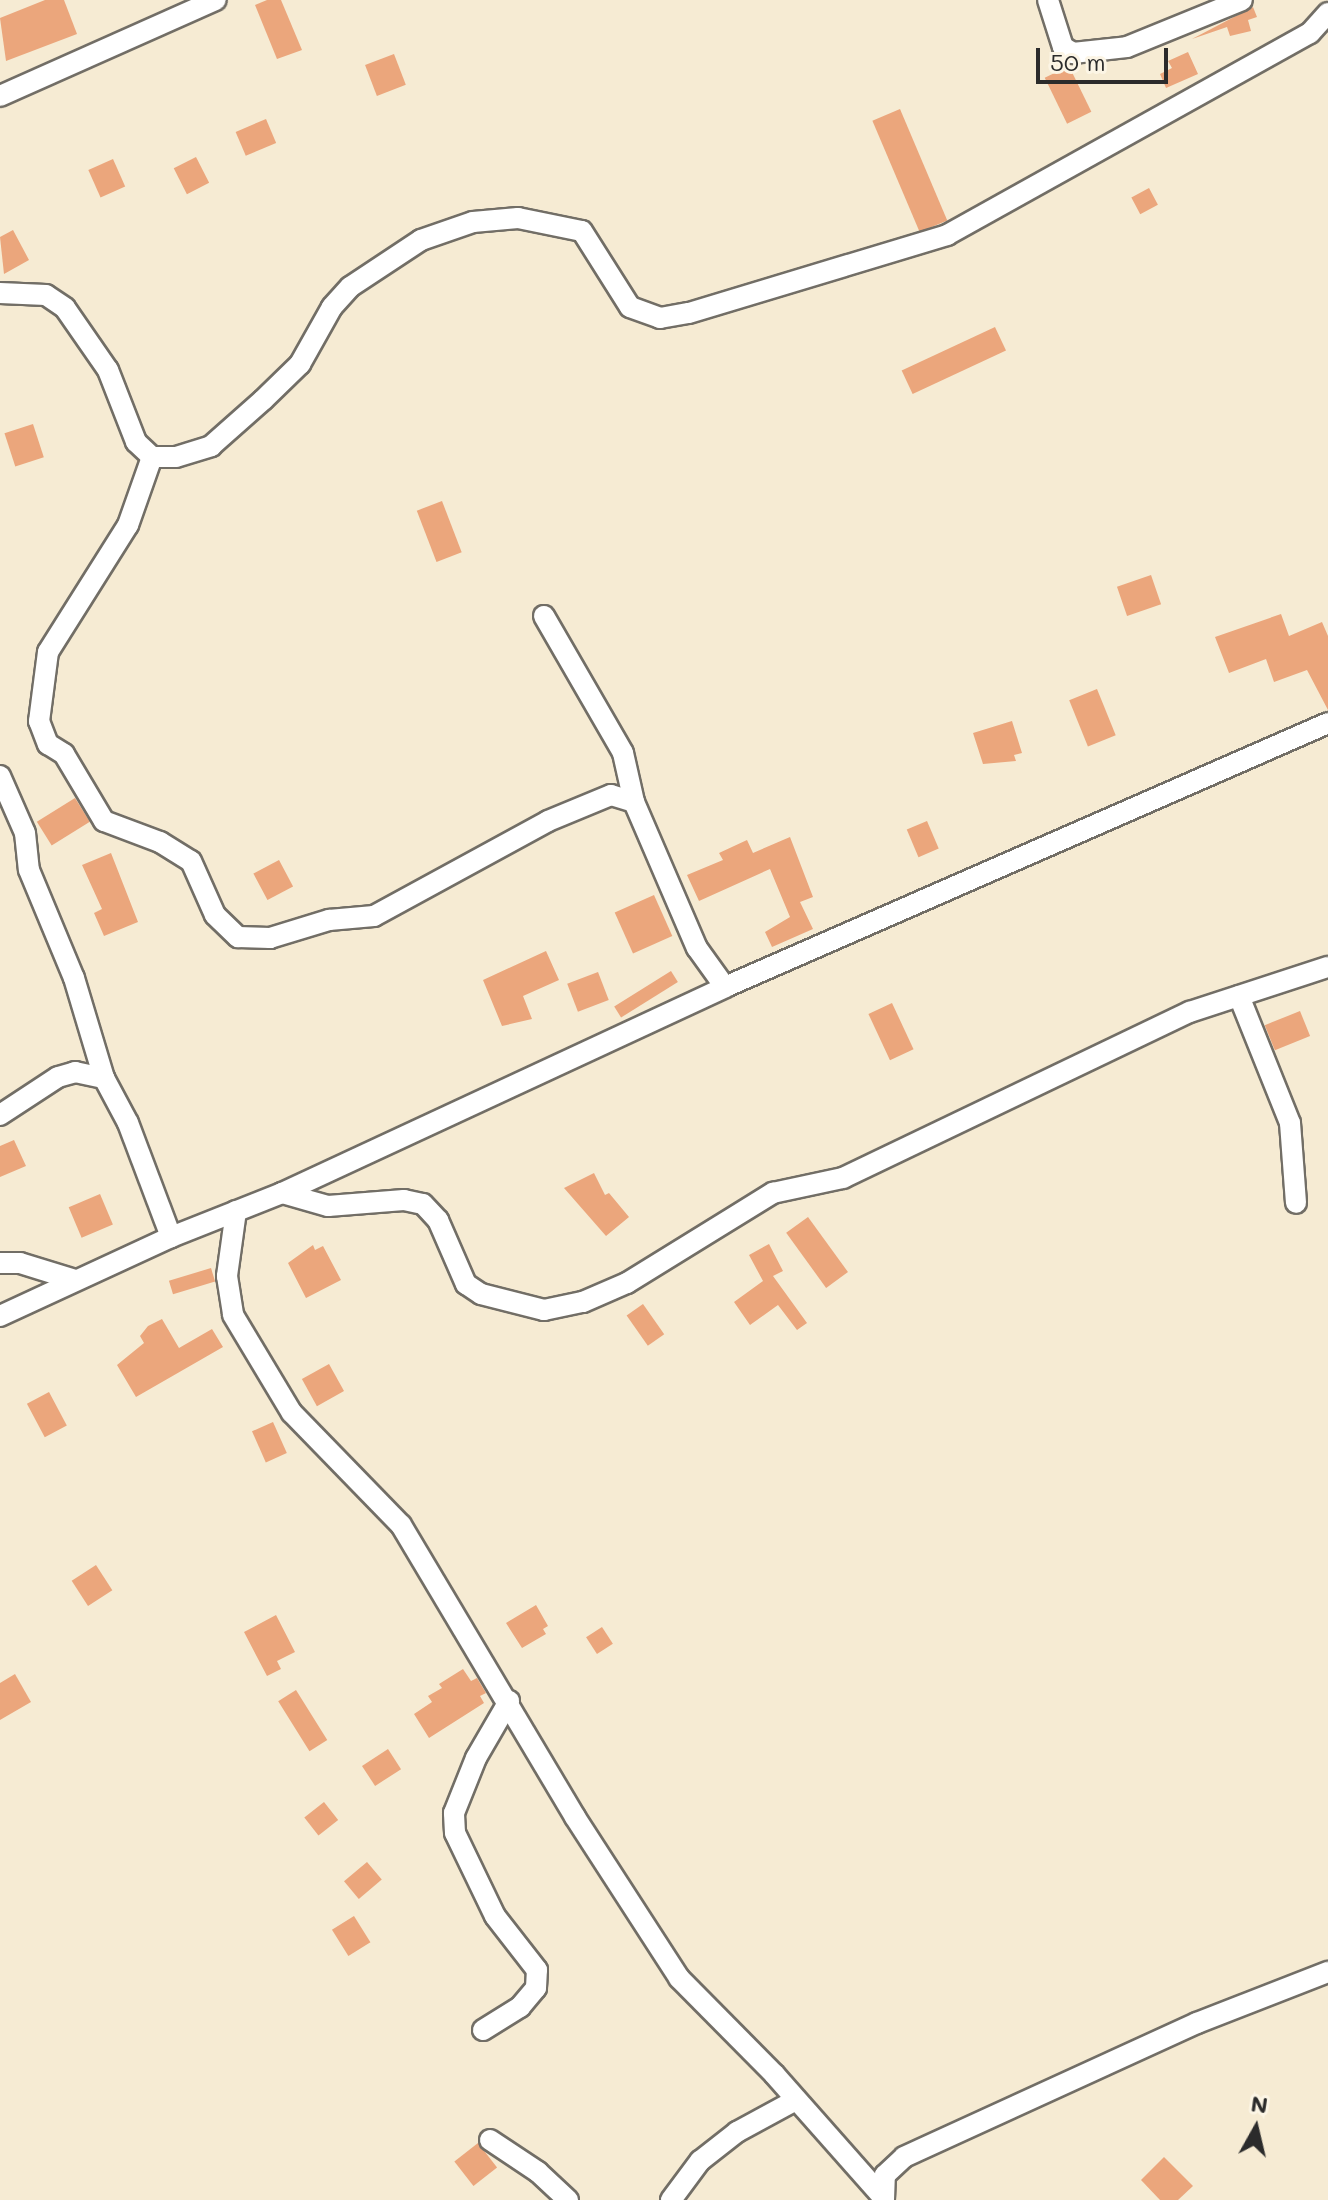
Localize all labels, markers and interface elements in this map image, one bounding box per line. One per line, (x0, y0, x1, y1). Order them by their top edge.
scale bar (1040, 32, 1172, 82)
text: 50 m (1050, 46, 1106, 77)
north arrow (1216, 2088, 1296, 2168)
text: N (1249, 2088, 1270, 2119)

